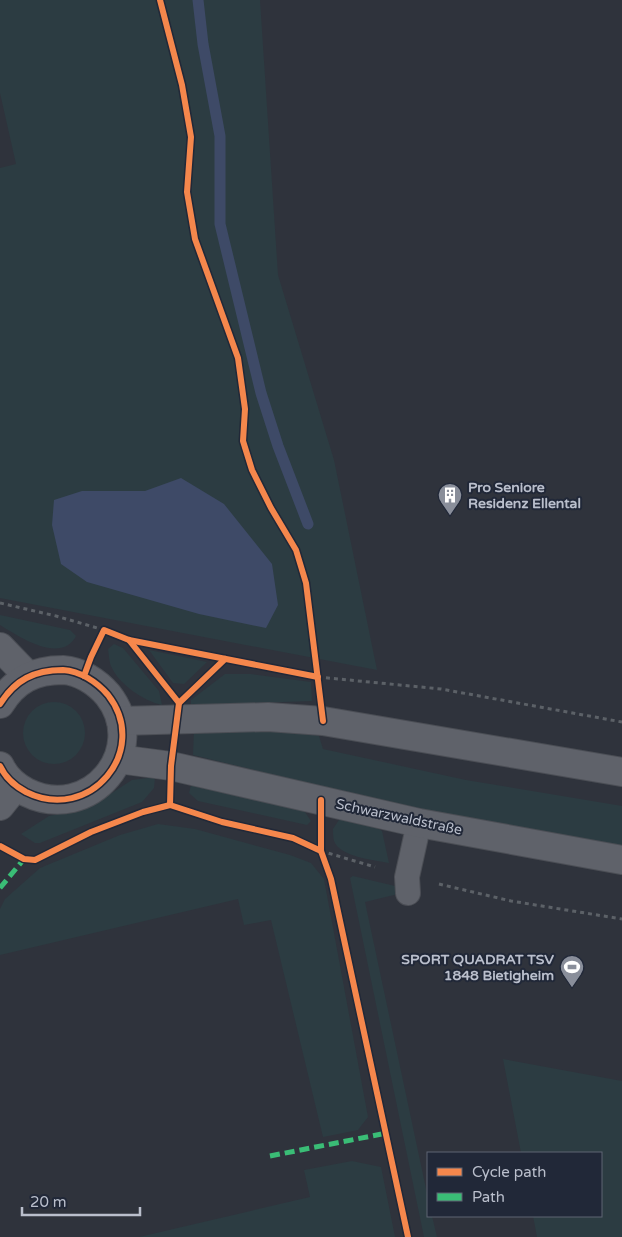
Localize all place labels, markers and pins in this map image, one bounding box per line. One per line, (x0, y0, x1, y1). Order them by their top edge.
place label: Pro Seniore Residenz Ellental (468, 479, 581, 512)
building icon: Pro Seniore Residenz Ellental (437, 482, 463, 516)
place label: SPORT QUADRAT TSV 1848 Bietigheim (401, 951, 554, 984)
sports icon: SPORT QUADRAT TSV 1848 Bietigheim (559, 954, 585, 988)

